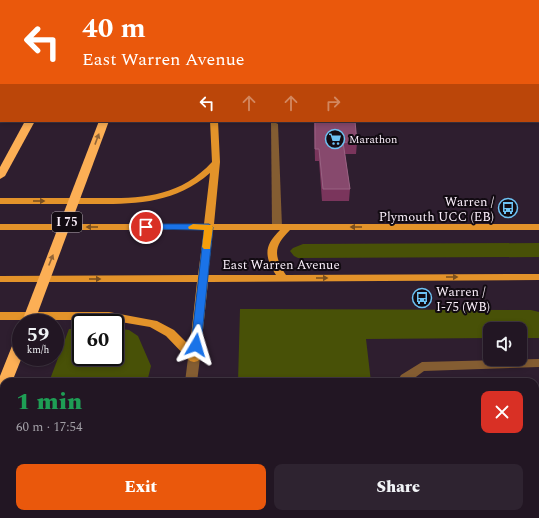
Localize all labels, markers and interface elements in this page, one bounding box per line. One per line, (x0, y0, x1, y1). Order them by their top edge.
text: 40 m (82, 7, 146, 50)
icon: left (16, 16, 68, 68)
text: East Warren Avenue (82, 46, 245, 73)
icon: left (196, 92, 218, 114)
icon: ahead (238, 92, 260, 114)
icon: ahead (280, 92, 302, 114)
icon: right (322, 92, 344, 114)
supermarket icon: Marathon (324, 128, 346, 150)
place label: Marathon (349, 131, 397, 148)
one-way arrow (95, 132, 101, 144)
place label: Warren / Plymouth UCC (EB) (379, 192, 495, 227)
bus stop icon: Warren / Plymouth UCC (EB) (497, 197, 519, 219)
one-way arrow (33, 198, 46, 204)
pin (129, 210, 163, 244)
road number: I 75 (52, 212, 82, 232)
icon: arrive (135, 216, 157, 238)
one-way arrow (85, 224, 98, 230)
one-way arrow (349, 224, 362, 230)
one-way arrow (49, 254, 55, 266)
street label: East Warren Avenue (222, 255, 340, 275)
one-way arrow (446, 274, 459, 280)
one-way arrow (316, 275, 329, 281)
one-way arrow (89, 276, 102, 282)
place label: Warren / I-75 (WB) (436, 282, 490, 317)
bus stop icon: Warren / I-75 (WB) (411, 287, 433, 309)
speed limit sign: 60 (72, 314, 124, 366)
text: 59 (27, 320, 49, 350)
map controls (483, 322, 527, 366)
button: sound (483, 322, 527, 366)
position arrow (175, 324, 217, 366)
text: km/h (27, 342, 49, 358)
text: 1 min (16, 384, 82, 420)
button: close (481, 391, 523, 433)
text: 60 m · 17:54 (16, 417, 82, 437)
button: Exit (16, 464, 266, 510)
button: Share (274, 464, 523, 510)

